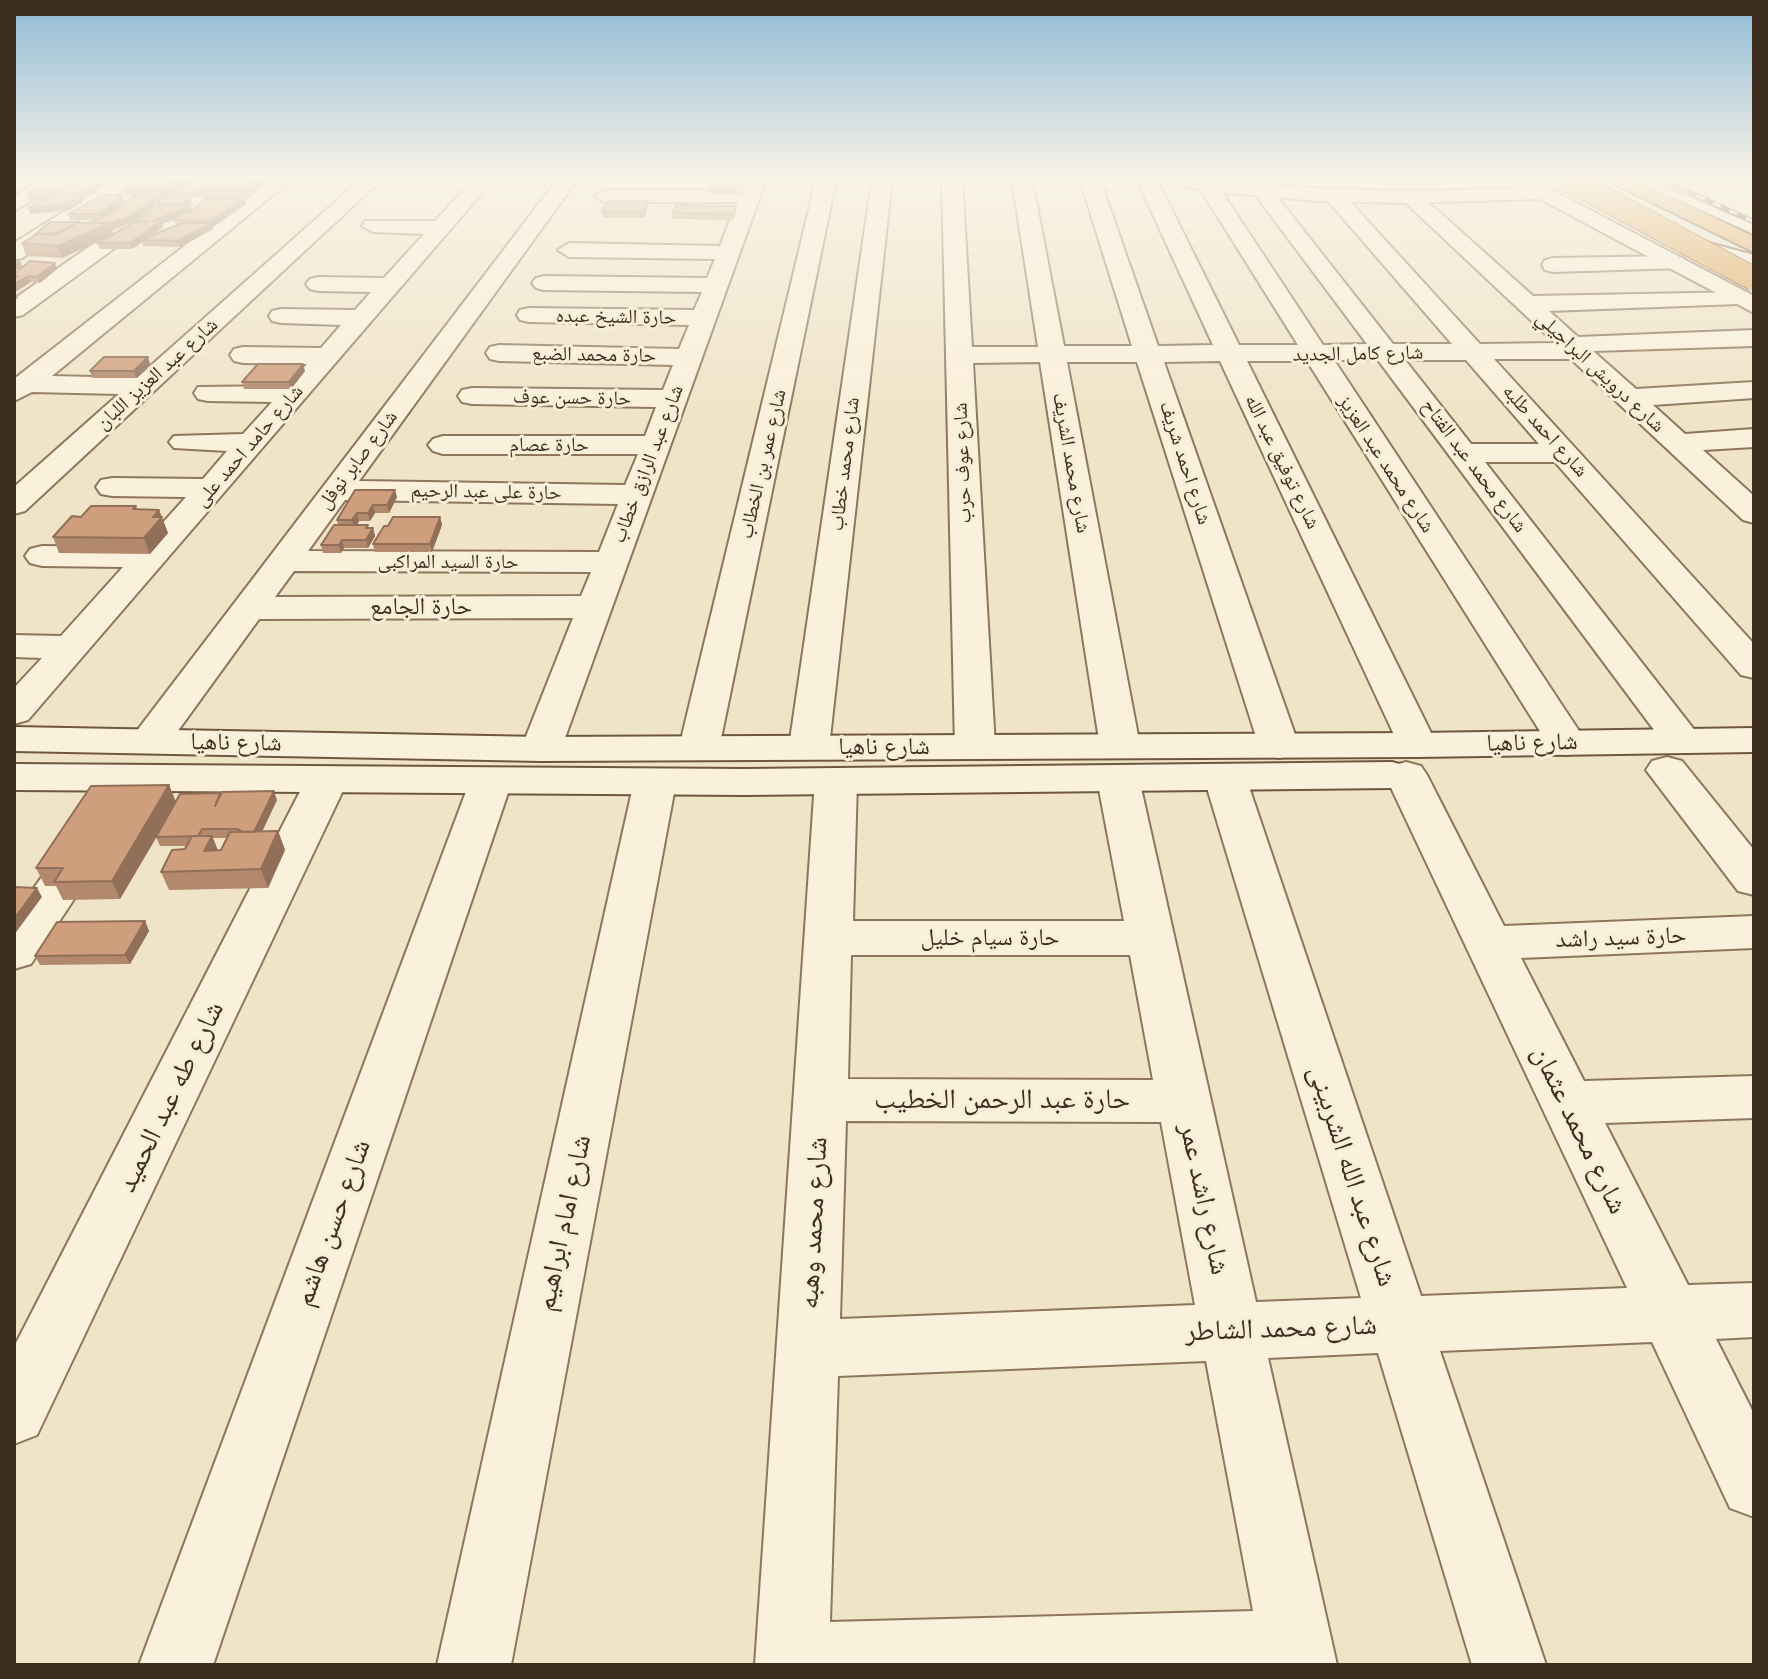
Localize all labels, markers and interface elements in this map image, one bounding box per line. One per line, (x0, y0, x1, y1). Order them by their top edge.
street label: حارة الشيخ عبده (556, 304, 676, 330)
street label: شارع درويش البراجيلي (1531, 306, 1669, 438)
street label: شارع عبد العزيز اللبان (91, 313, 223, 435)
street label: شارع كامل الجديد (1292, 341, 1424, 367)
street label: حارة محمد الضبع (532, 342, 656, 368)
street label: شارع حامد احمد على (189, 380, 309, 512)
street label: شارع احمد طلبه (1497, 380, 1593, 482)
street label: شارع عبد الرازق خطاب (607, 382, 689, 546)
street label: حارة حسن عوف (513, 385, 631, 411)
street label: شارع عمر بن الخطاب (734, 387, 792, 541)
street label: شارع محمد الشريف (1047, 391, 1095, 535)
street label: شارع توفيق عبد الله (1239, 391, 1325, 533)
street label: شارع محمد عبد العزيز (1332, 391, 1440, 537)
street label: شارع محمد عبد الفتاح (1416, 395, 1532, 537)
street label: شارع محمد خطاب (825, 396, 865, 532)
street label: شارع احمد شريف (1154, 398, 1216, 528)
street label: شارع عوف حرب (949, 402, 977, 524)
street label: شارع صابر نوفل (313, 406, 403, 514)
street label: حارة عصام (509, 433, 589, 457)
street label: حارة على عبد الرحيم (410, 479, 562, 505)
street label: حارة السيد المراكبى (378, 550, 518, 574)
street label: حارة الجامع (370, 593, 472, 621)
street label: شارع ناهيا (190, 728, 282, 758)
street label: شارع ناهيا (1486, 728, 1578, 758)
street label: شارع ناهيا (838, 733, 930, 761)
street label: حارة سيد راشد (1555, 921, 1687, 955)
street label: حارة سيام خليل (920, 924, 1060, 952)
street label: شارع طه عبد الحميد (110, 996, 232, 1198)
street label: شارع محمد عثمان (1524, 1040, 1634, 1220)
street label: شارع عبد الله الشربينى (1300, 1061, 1404, 1291)
street label: حارة عبد الرحمن الخطيب (874, 1083, 1130, 1117)
street label: شارع راشد عمر (1172, 1120, 1236, 1278)
street label: شارع امام ابراهيم (529, 1132, 599, 1314)
street label: شارع حسن هاشم (287, 1135, 379, 1311)
street label: شارع محمد وهبه (793, 1136, 835, 1310)
street label: شارع محمد الشاطر (1184, 1309, 1378, 1349)

